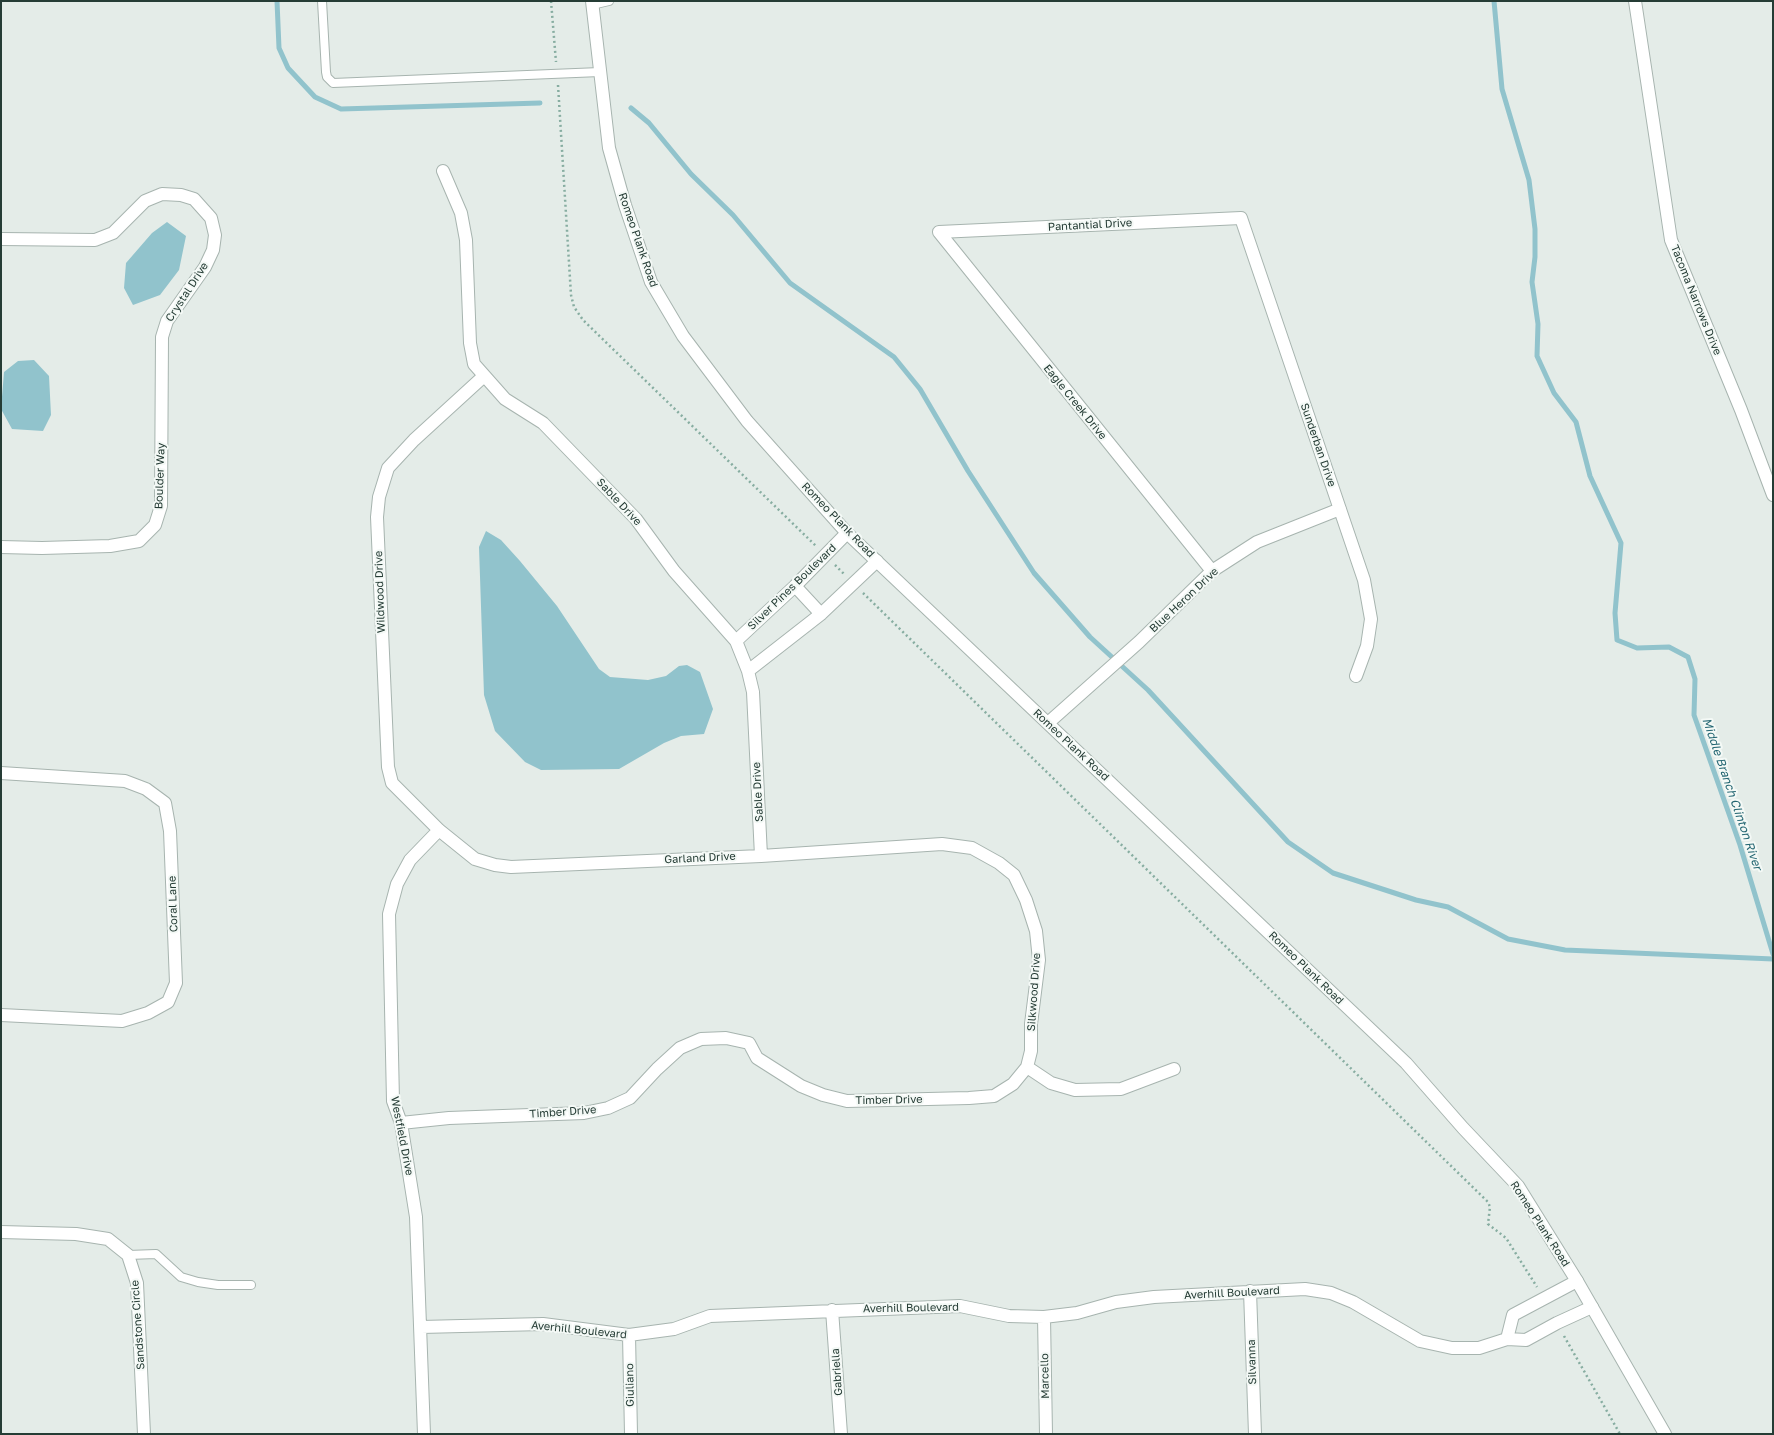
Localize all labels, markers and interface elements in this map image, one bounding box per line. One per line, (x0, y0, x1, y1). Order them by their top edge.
street label: Romeo Plank Road (616, 191, 660, 289)
street label: Pantantial Drive (1048, 216, 1132, 234)
street label: Tacoma Narrows Drive (1668, 243, 1724, 357)
street label: Crystal Drive (163, 260, 211, 324)
street label: Eagle Creek Drive (1041, 362, 1109, 442)
street label: Sunderban Drive (1297, 401, 1339, 489)
street label: Boulder Way (152, 443, 168, 509)
street label: Sable Drive (594, 476, 644, 528)
street label: Romeo Plank Road (799, 480, 877, 560)
street label: Silver Pines Boulevard (745, 541, 839, 633)
street label: Wildwood Drive (372, 551, 388, 633)
street label: Blue Heron Drive (1147, 565, 1221, 635)
street label: Romeo Plank Road (1030, 706, 1112, 784)
water label: Middle Branch Clinton River (1699, 716, 1765, 872)
street label: Sable Drive (750, 762, 766, 822)
street label: Garland Drive (664, 850, 736, 866)
street label: Coral Lane (165, 876, 181, 932)
street label: Romeo Plank Road (1266, 929, 1346, 1007)
street label: Silkwood Drive (1025, 952, 1043, 1032)
street label: Timber Drive (855, 1093, 923, 1107)
street label: Westfield Drive (388, 1095, 416, 1177)
street label: Timber Drive (529, 1103, 597, 1121)
street label: Romeo Plank Road (1507, 1179, 1573, 1269)
street label: Sandstone Circle (128, 1280, 148, 1370)
street label: Averhill Boulevard (1184, 1284, 1280, 1302)
street label: Averhill Boulevard (863, 1301, 959, 1315)
street label: Averhill Boulevard (531, 1318, 627, 1342)
street label: Silvanna (1245, 1339, 1259, 1385)
street label: Gabriella (829, 1348, 845, 1396)
street label: Marcello (1038, 1353, 1052, 1399)
street label: Giuliano (623, 1363, 637, 1407)

